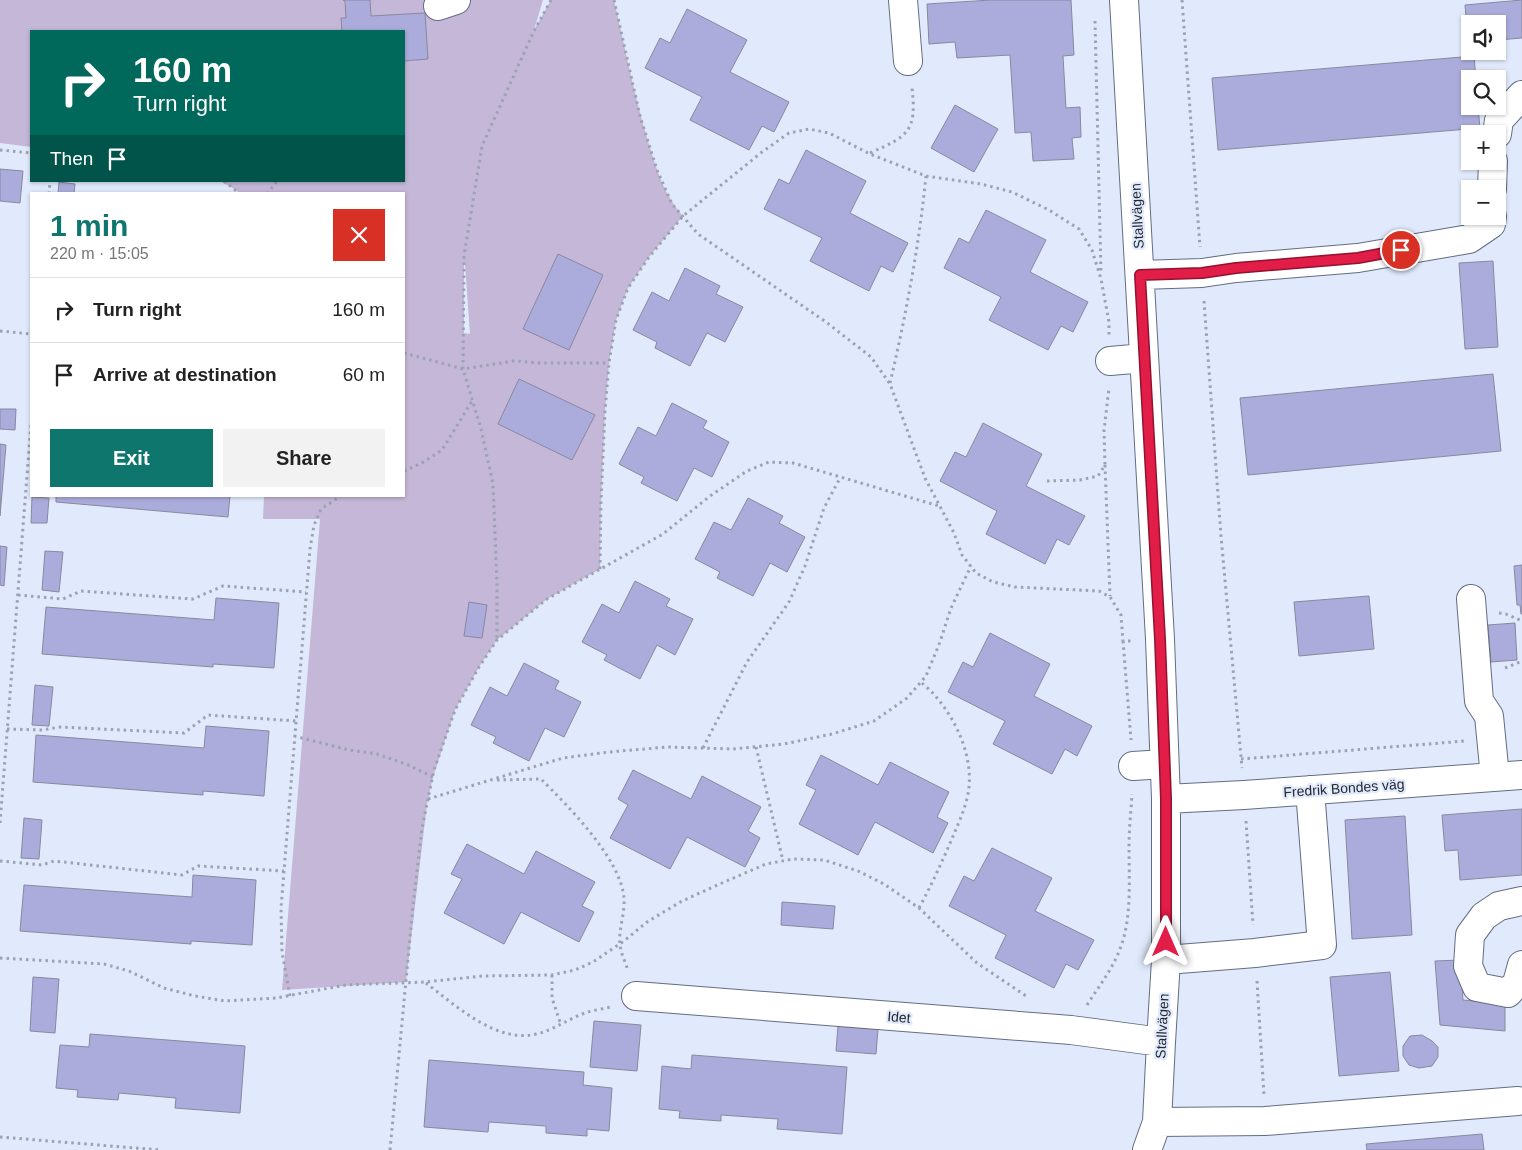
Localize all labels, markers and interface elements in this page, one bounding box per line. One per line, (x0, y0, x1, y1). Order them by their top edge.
map controls (1461, 15, 1506, 225)
button: sound (1461, 15, 1506, 60)
icon: right (50, 50, 115, 115)
text: 160 m (133, 50, 232, 89)
button: search (1461, 70, 1506, 115)
text: Turn right (133, 91, 226, 116)
button: + (1461, 125, 1506, 170)
icon: arrive (103, 145, 131, 173)
text: Then (50, 148, 93, 169)
button: − (1461, 180, 1506, 225)
street label: Stallvägen (1127, 183, 1147, 249)
text: 1 min (50, 209, 128, 242)
button: close (333, 209, 385, 261)
pin (1380, 229, 1422, 271)
icon: arrive (1387, 236, 1415, 264)
text: 220 m · 15:05 (50, 245, 149, 262)
icon: right (50, 296, 78, 324)
text: Turn right (93, 299, 181, 320)
text: 160 m (332, 299, 385, 320)
icon: arrive (50, 361, 78, 389)
text: Arrive at destination (93, 364, 277, 385)
text: 60 m (343, 364, 385, 385)
button: Exit (50, 429, 213, 487)
button: Share (223, 429, 385, 487)
street label: Fredrik Bondes väg (1283, 776, 1405, 800)
position arrow (1139, 915, 1191, 967)
street label: Stallvägen (1152, 993, 1172, 1059)
street label: Idet (887, 1008, 911, 1026)

